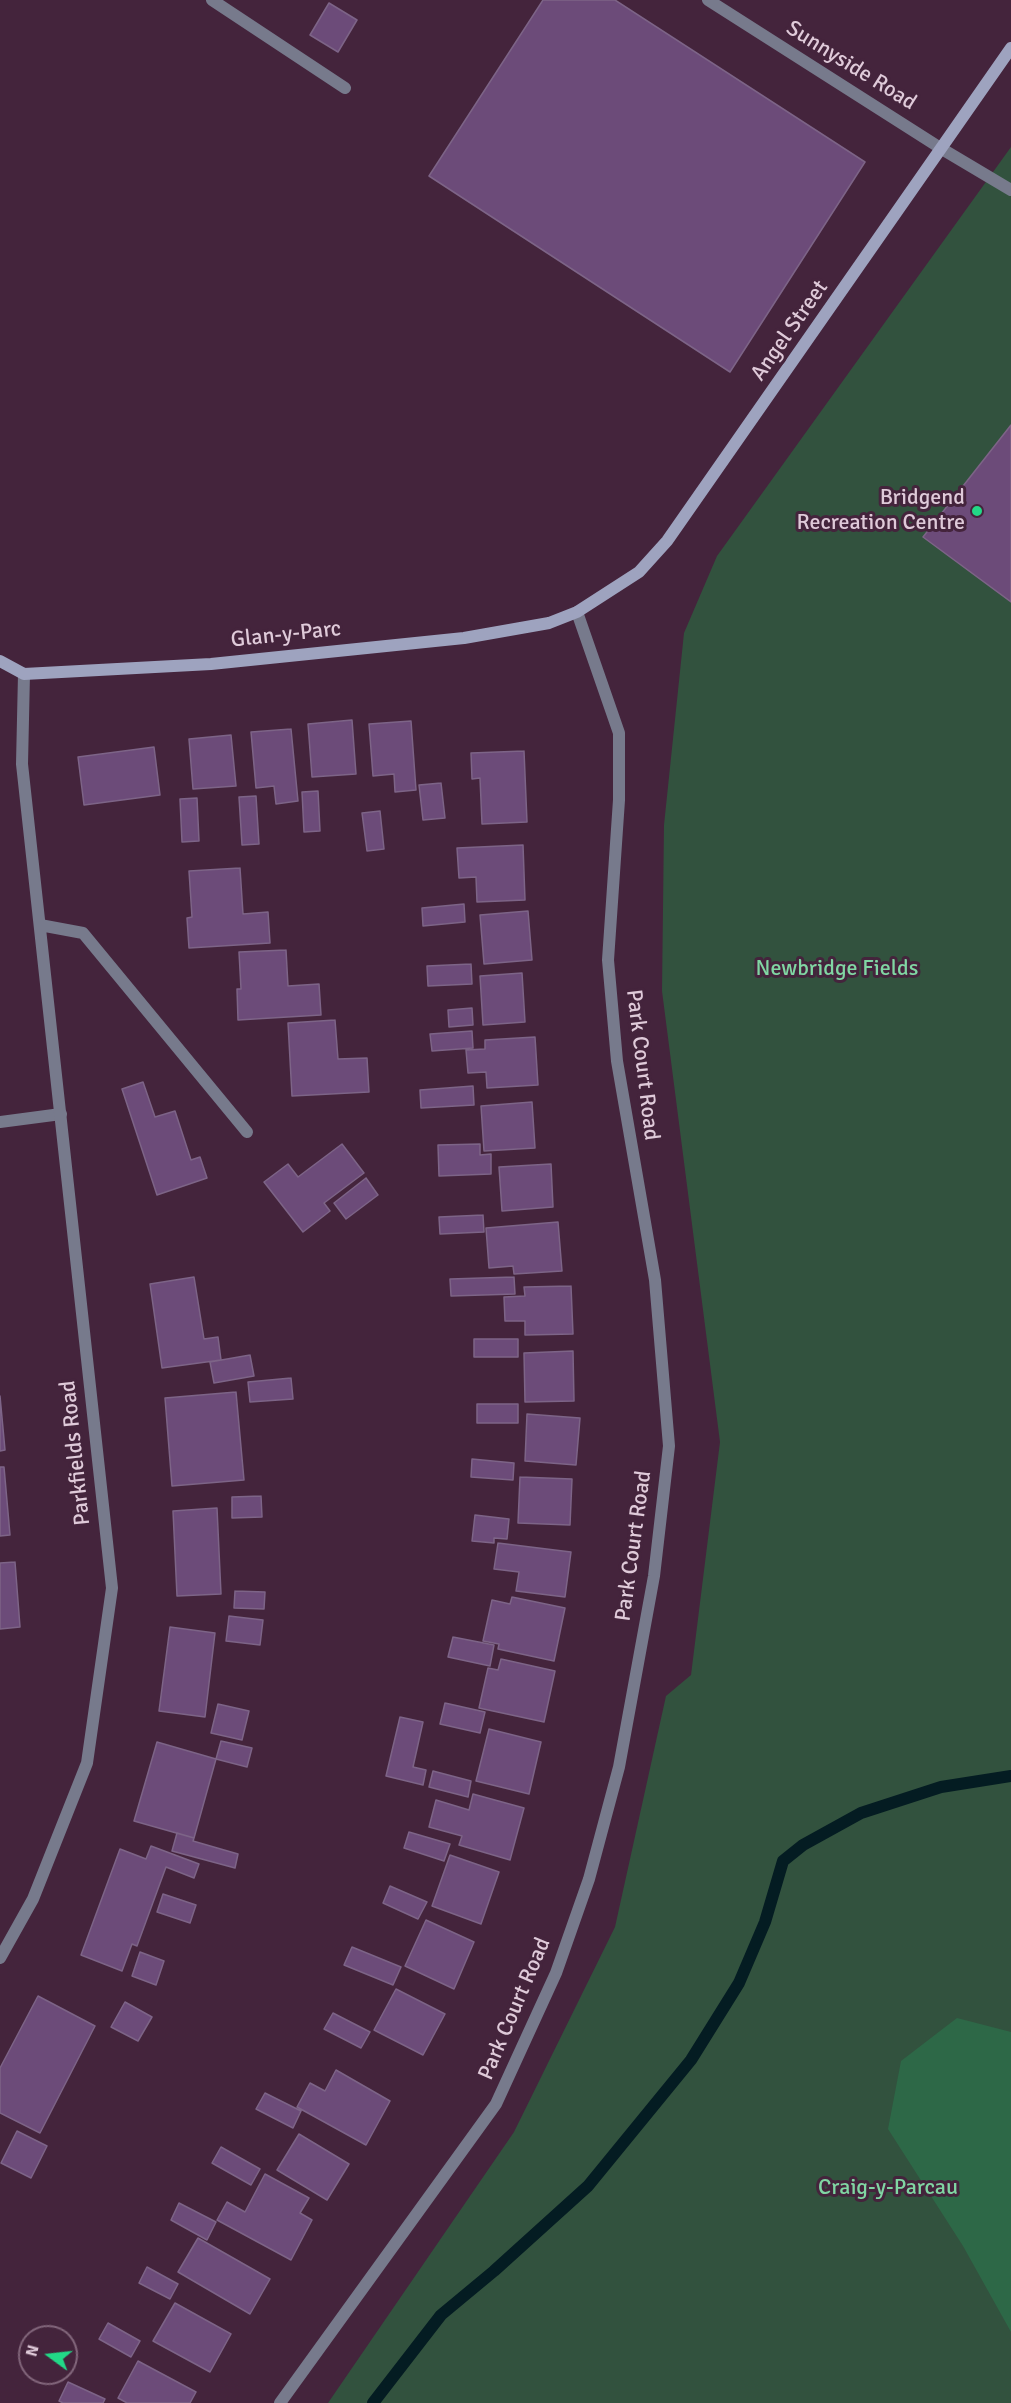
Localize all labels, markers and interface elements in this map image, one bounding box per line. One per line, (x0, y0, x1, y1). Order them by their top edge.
street label: Sunnyside Road (781, 15, 921, 117)
street label: Angel Street (746, 276, 834, 386)
place label: Bridgend Recreation Centre (796, 485, 965, 536)
marker: Bridgend Recreation Centre (970, 504, 984, 518)
street label: Glan-y-Parc (230, 616, 342, 654)
park label: Newbridge Fields (756, 956, 918, 982)
street label: Park Court Road (620, 988, 664, 1142)
street label: Parkfields Road (55, 1379, 97, 1527)
street label: Park Court Road (610, 1469, 658, 1623)
street label: Park Court Road (473, 1934, 557, 2084)
park label: Craig-y-Parcau (818, 2175, 958, 2201)
north arrow (18, 2325, 78, 2385)
text: N (21, 2343, 44, 2359)

